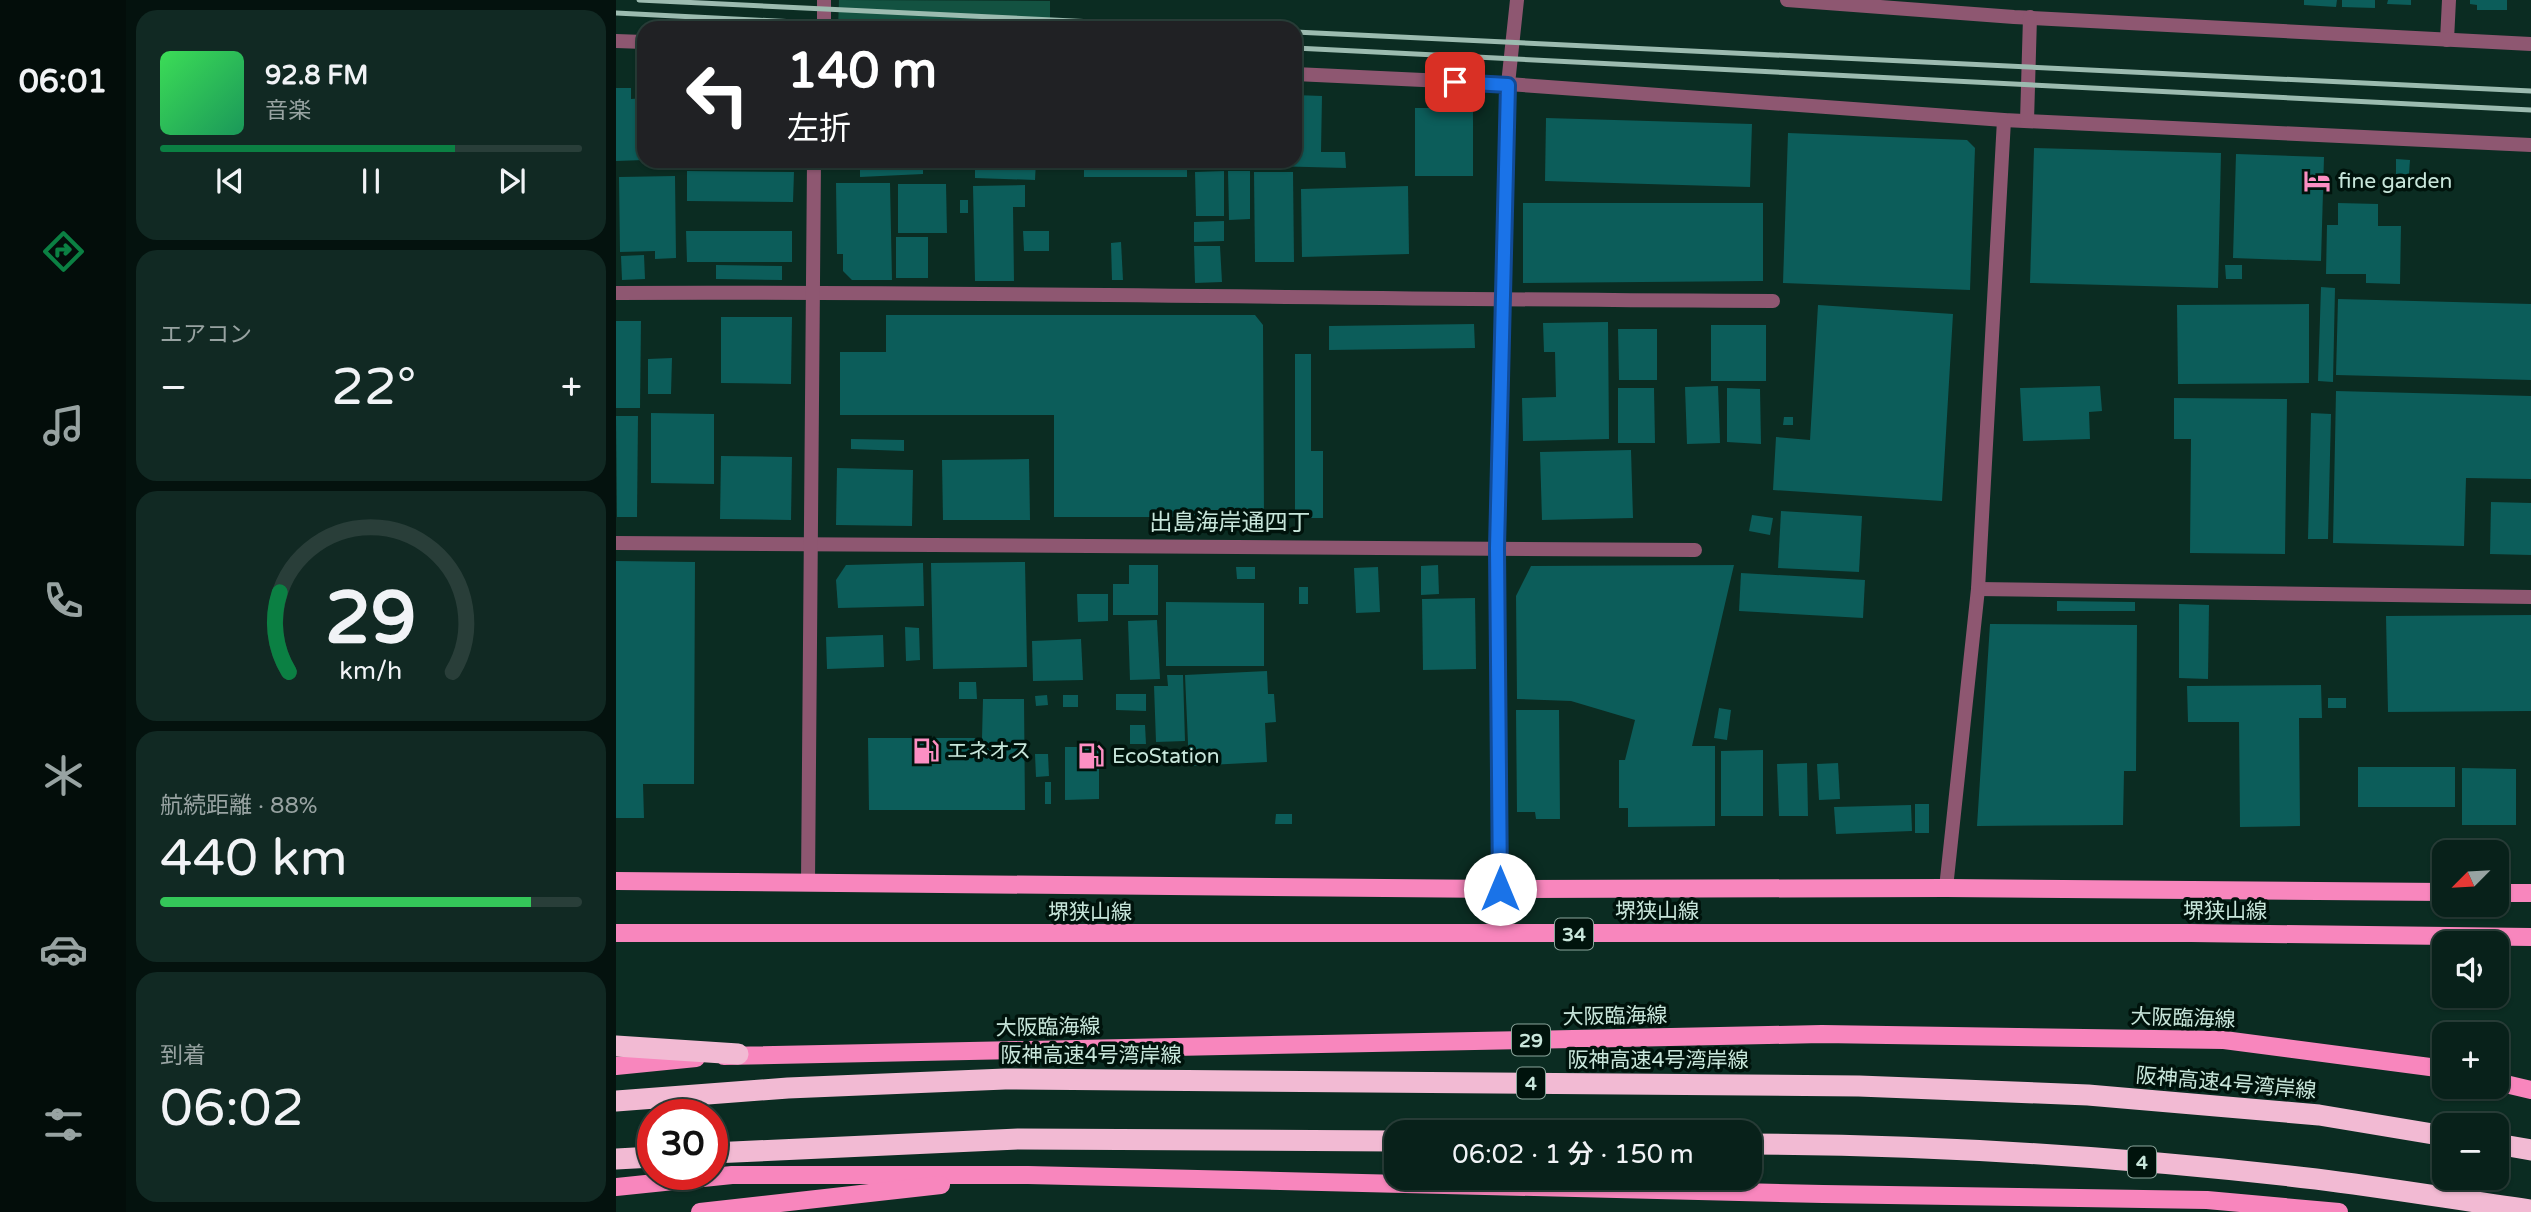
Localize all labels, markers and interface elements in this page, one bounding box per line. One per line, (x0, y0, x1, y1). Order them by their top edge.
text: 140 m (787, 42, 937, 101)
icon: left (672, 49, 763, 140)
pin (1425, 52, 1485, 112)
text: 92.8 FM (265, 60, 368, 91)
text: 06:01 (19, 63, 107, 101)
icon: arrive (1436, 63, 1474, 101)
text: 音楽 (265, 97, 311, 125)
text: 左折 (787, 110, 851, 148)
icon: previous (211, 162, 249, 200)
icon: pause (352, 162, 390, 200)
icon: next (493, 162, 531, 200)
hotel icon: fine garden (2302, 166, 2332, 196)
place label: fine garden (2338, 169, 2452, 194)
icon: directions (39, 227, 88, 276)
text: エアコン (160, 321, 252, 349)
text: 22° (331, 356, 416, 419)
text: − (160, 365, 187, 411)
text: + (561, 365, 582, 411)
icon: music (39, 401, 88, 450)
district label: 出島海岸通四丁 (1150, 509, 1311, 537)
text: 29 (325, 575, 417, 663)
icon: phone (39, 576, 88, 625)
text: km/h (340, 656, 402, 686)
fuel station icon: エネオス (911, 736, 941, 766)
place label: エネオス (947, 739, 1031, 764)
fuel station icon: EcoStation (1076, 741, 1106, 771)
place label: EcoStation (1112, 744, 1220, 769)
icon: climate (39, 751, 88, 800)
text: 航続距離 · 88% (160, 792, 318, 820)
text: 440 km (160, 827, 348, 890)
north arrow (2432, 840, 2510, 917)
map controls (2432, 840, 2509, 1190)
position arrow (1463, 852, 1537, 926)
street label: 堺狭山線 (1615, 899, 1699, 924)
street label: 堺狭山線 (2183, 899, 2267, 924)
street label: 堺狭山線 (1048, 900, 1132, 925)
road number: 34 (1555, 918, 1593, 950)
icon: car (39, 925, 88, 974)
button: sound (2432, 931, 2509, 1008)
street label: 大阪臨海線 (1562, 1003, 1668, 1030)
street label: 大阪臨海線 (2130, 1004, 2236, 1033)
street label: 大阪臨海線 (995, 1014, 1101, 1041)
button: + (2432, 1022, 2509, 1099)
road number: 29 (1512, 1024, 1550, 1056)
text: 到着 (160, 1042, 206, 1070)
street label: 阪神高速4号湾岸線 (1000, 1043, 1182, 1068)
street label: 阪神高速4号湾岸線 (1567, 1048, 1749, 1073)
street label: 阪神高速4号湾岸線 (2135, 1063, 2317, 1104)
road number: 4 (1517, 1068, 1545, 1098)
text: 06:02 (160, 1077, 304, 1140)
speed limit sign: 30 (637, 1099, 728, 1190)
icon: filters (39, 1100, 88, 1149)
button: − (2432, 1113, 2509, 1190)
text: 06:02 · 1 分 · 150 m (1452, 1139, 1694, 1170)
road number: 4 (2128, 1146, 2156, 1178)

